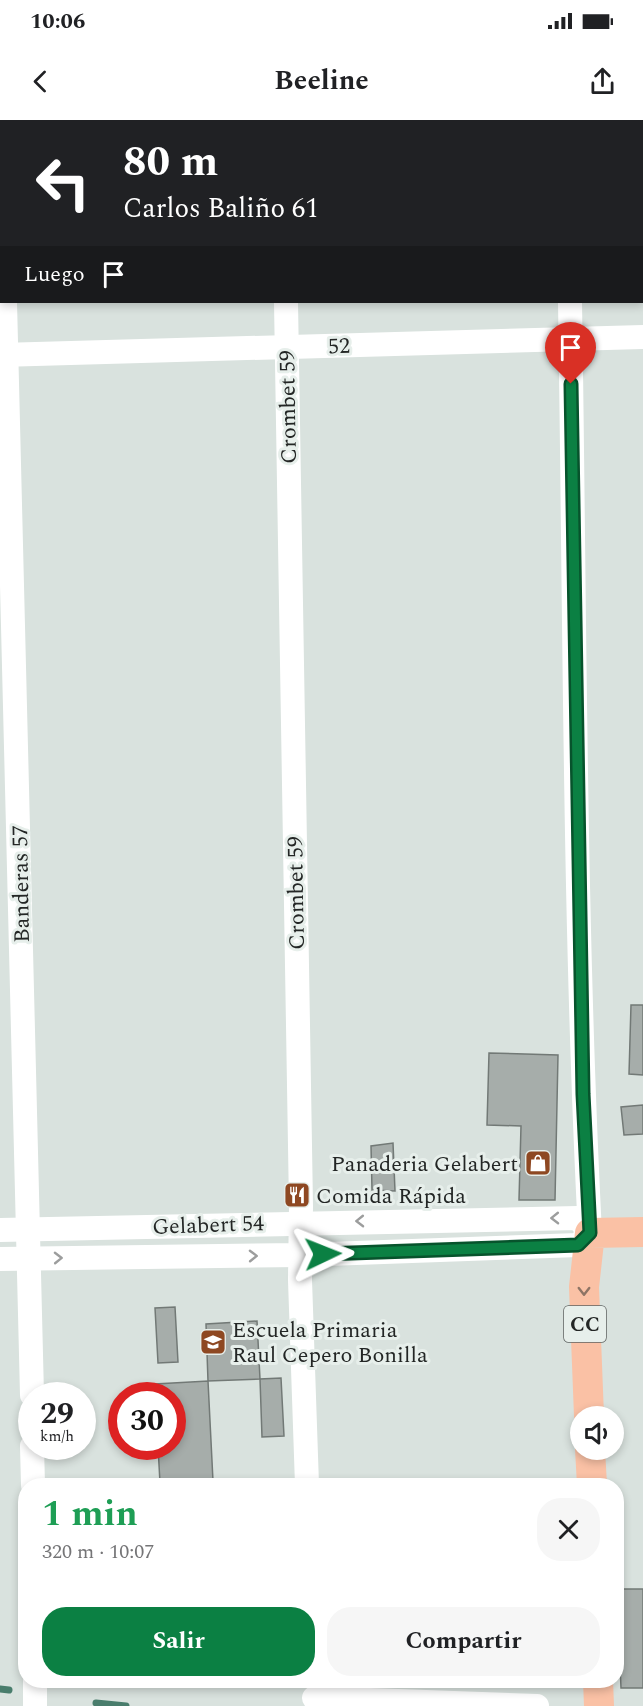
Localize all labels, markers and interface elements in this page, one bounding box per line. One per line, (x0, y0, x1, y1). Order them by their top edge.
text: 10:06 (30, 5, 85, 38)
text: Beeline (274, 60, 369, 102)
icon: back (24, 65, 57, 98)
icon: share (586, 65, 619, 98)
text: 80 m (123, 131, 218, 194)
icon: left (24, 144, 102, 222)
text: Carlos Baliño 61 (123, 188, 319, 230)
text: Luego (24, 258, 85, 291)
icon: arrive (97, 258, 130, 291)
pin (545, 322, 596, 384)
street label: 52 (327, 330, 351, 363)
icon: arrive (554, 331, 587, 364)
street label: Crombet 59 (271, 350, 306, 464)
street label: Banderas 57 (4, 825, 39, 943)
street label: Crombet 59 (279, 836, 314, 950)
place label: Panaderia Gelabert (331, 1148, 518, 1181)
shop icon: Panaderia Gelabert (523, 1148, 553, 1178)
restaurant icon: Comida Rápida (282, 1180, 312, 1210)
place label: Comida Rápida (316, 1180, 466, 1213)
street label: Gelabert 54 (152, 1207, 264, 1244)
one-way arrow (550, 1212, 559, 1224)
one-way arrow (355, 1215, 364, 1227)
position arrow (291, 1222, 355, 1286)
one-way arrow (249, 1249, 258, 1262)
one-way arrow (54, 1252, 63, 1264)
one-way arrow (578, 1286, 590, 1295)
road number: CC (564, 1306, 606, 1342)
place label: Escuela Primaria Raul Cepero Bonilla (232, 1314, 428, 1372)
school or university icon: Escuela Primaria Raul Cepero Bonilla (198, 1327, 228, 1357)
speed limit sign: 30 (108, 1382, 186, 1460)
text: 29 (40, 1391, 74, 1437)
map controls (570, 1406, 624, 1460)
button: sound (570, 1406, 624, 1460)
text: km/h (40, 1425, 74, 1448)
text: 1 min (42, 1487, 138, 1542)
button: close (537, 1498, 600, 1561)
text: 320 m · 10:07 (42, 1537, 154, 1567)
button: Salir (42, 1607, 315, 1676)
button: Compartir (327, 1607, 600, 1676)

